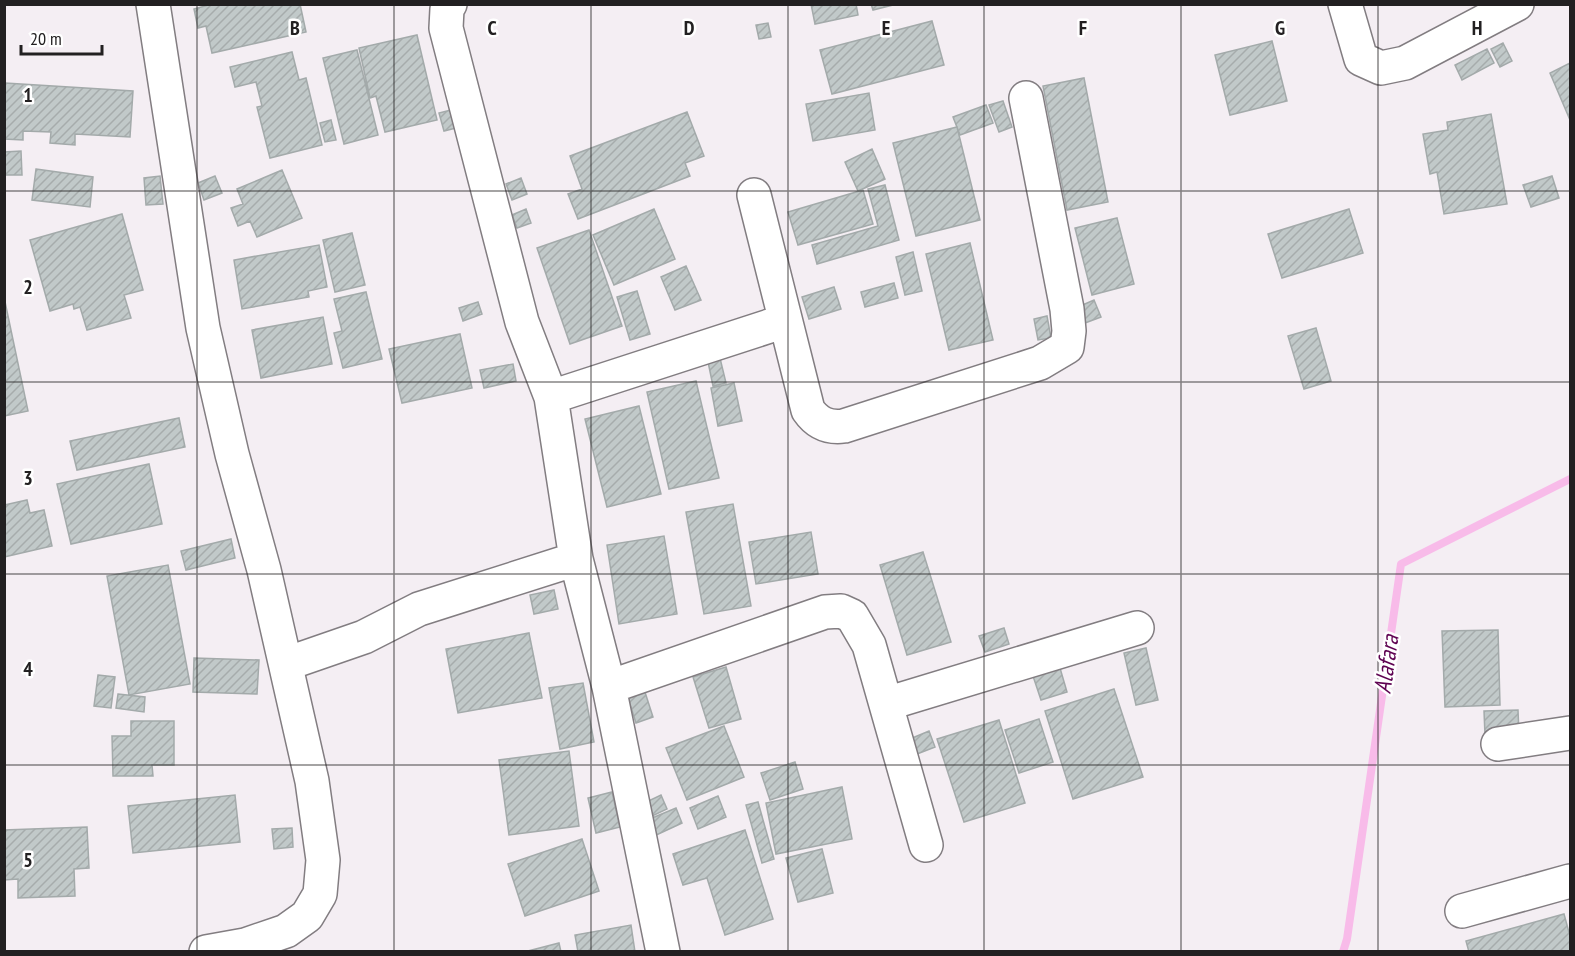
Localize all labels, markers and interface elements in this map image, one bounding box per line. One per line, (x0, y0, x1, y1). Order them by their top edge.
text: B (290, 15, 300, 41)
text: C (487, 15, 497, 41)
text: D (684, 15, 695, 41)
text: E (882, 15, 890, 41)
text: F (1079, 15, 1087, 41)
text: G (1275, 15, 1285, 41)
text: H (1472, 15, 1482, 41)
scale bar (21, 18, 102, 56)
text: 20 m (30, 27, 62, 50)
text: 1 (23, 82, 33, 108)
text: 2 (23, 274, 33, 300)
text: 3 (23, 465, 33, 491)
water label: Alafara (1367, 632, 1406, 695)
text: 4 (23, 656, 33, 682)
text: 5 (23, 847, 33, 873)

